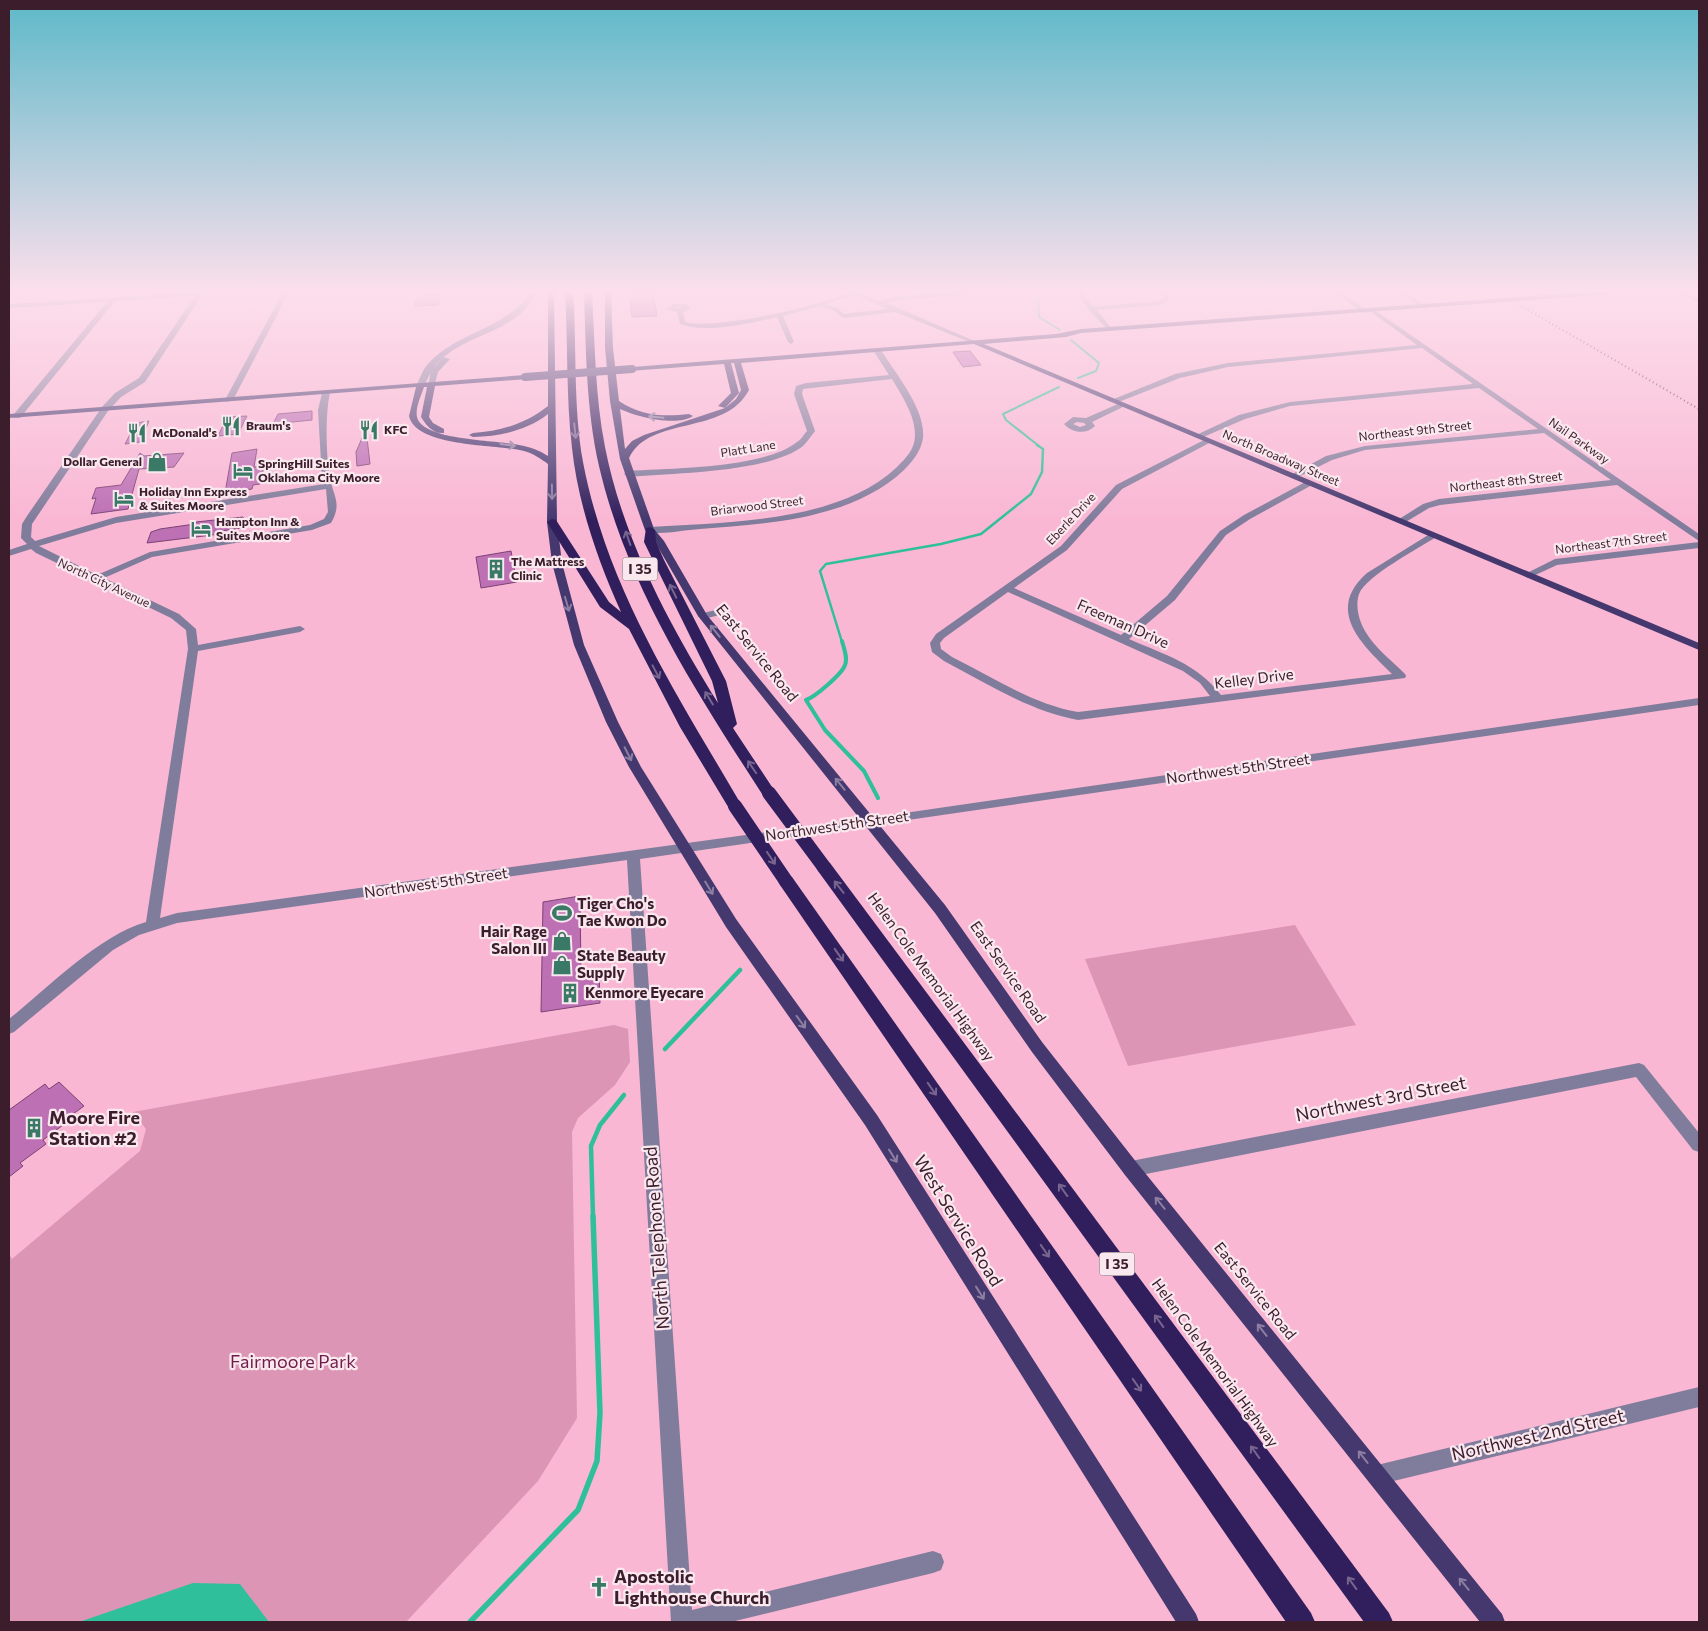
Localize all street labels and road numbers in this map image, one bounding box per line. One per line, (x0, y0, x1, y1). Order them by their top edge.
street label: Nail Parkway (1547, 414, 1613, 466)
street label: Northeast 9th Street (1358, 417, 1472, 443)
street label: North Broadway Street (1221, 426, 1342, 488)
street label: Platt Lane (719, 437, 776, 459)
street label: Northeast 8th Street (1449, 468, 1563, 494)
street label: Eberle Drive (1043, 489, 1098, 547)
street label: Briarwood Street (710, 492, 804, 518)
street label: Northeast 7th Street (1554, 528, 1668, 556)
street label: North City Avenue (56, 555, 153, 610)
road number: I 35 (622, 558, 658, 580)
street label: Freeman Drive (1075, 595, 1172, 651)
street label: East Service Road (713, 600, 803, 705)
street label: Kelley Drive (1213, 664, 1295, 692)
street label: Northwest 5th Street (1165, 749, 1311, 787)
street label: Northwest 5th Street (764, 806, 910, 844)
street label: Northwest 5th Street (363, 863, 509, 901)
street label: Helen Cole Memorial Highway (865, 889, 999, 1064)
street label: East Service Road (967, 917, 1051, 1026)
street label: Northwest 3rd Street (1294, 1071, 1468, 1125)
street label: North Telephone Road (639, 1146, 673, 1330)
street label: West Service Road (910, 1151, 1008, 1290)
street label: East Service Road (1211, 1238, 1301, 1343)
road number: I 35 (1100, 1252, 1134, 1276)
street label: Helen Cole Memorial Highway (1149, 1275, 1283, 1450)
street label: Northwest 2nd Street (1449, 1403, 1626, 1465)

